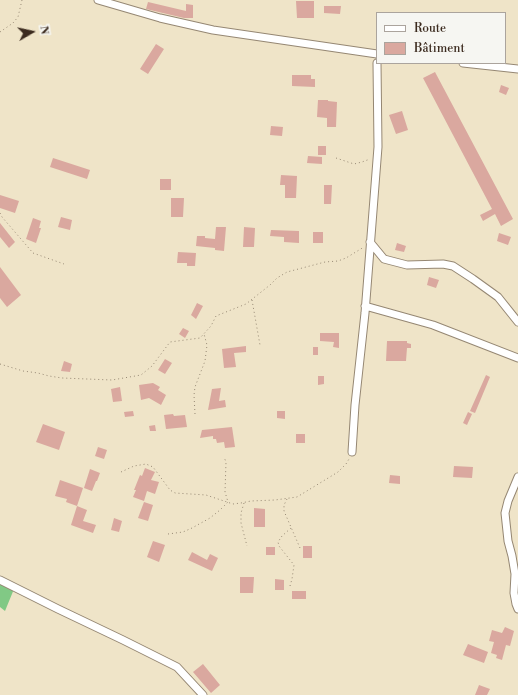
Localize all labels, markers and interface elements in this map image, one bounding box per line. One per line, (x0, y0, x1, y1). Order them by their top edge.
north arrow (12, 12, 52, 52)
legend (376, 12, 506, 64)
text: Route (414, 21, 446, 36)
text: N (36, 25, 51, 36)
text: Bâtiment (414, 41, 465, 56)

